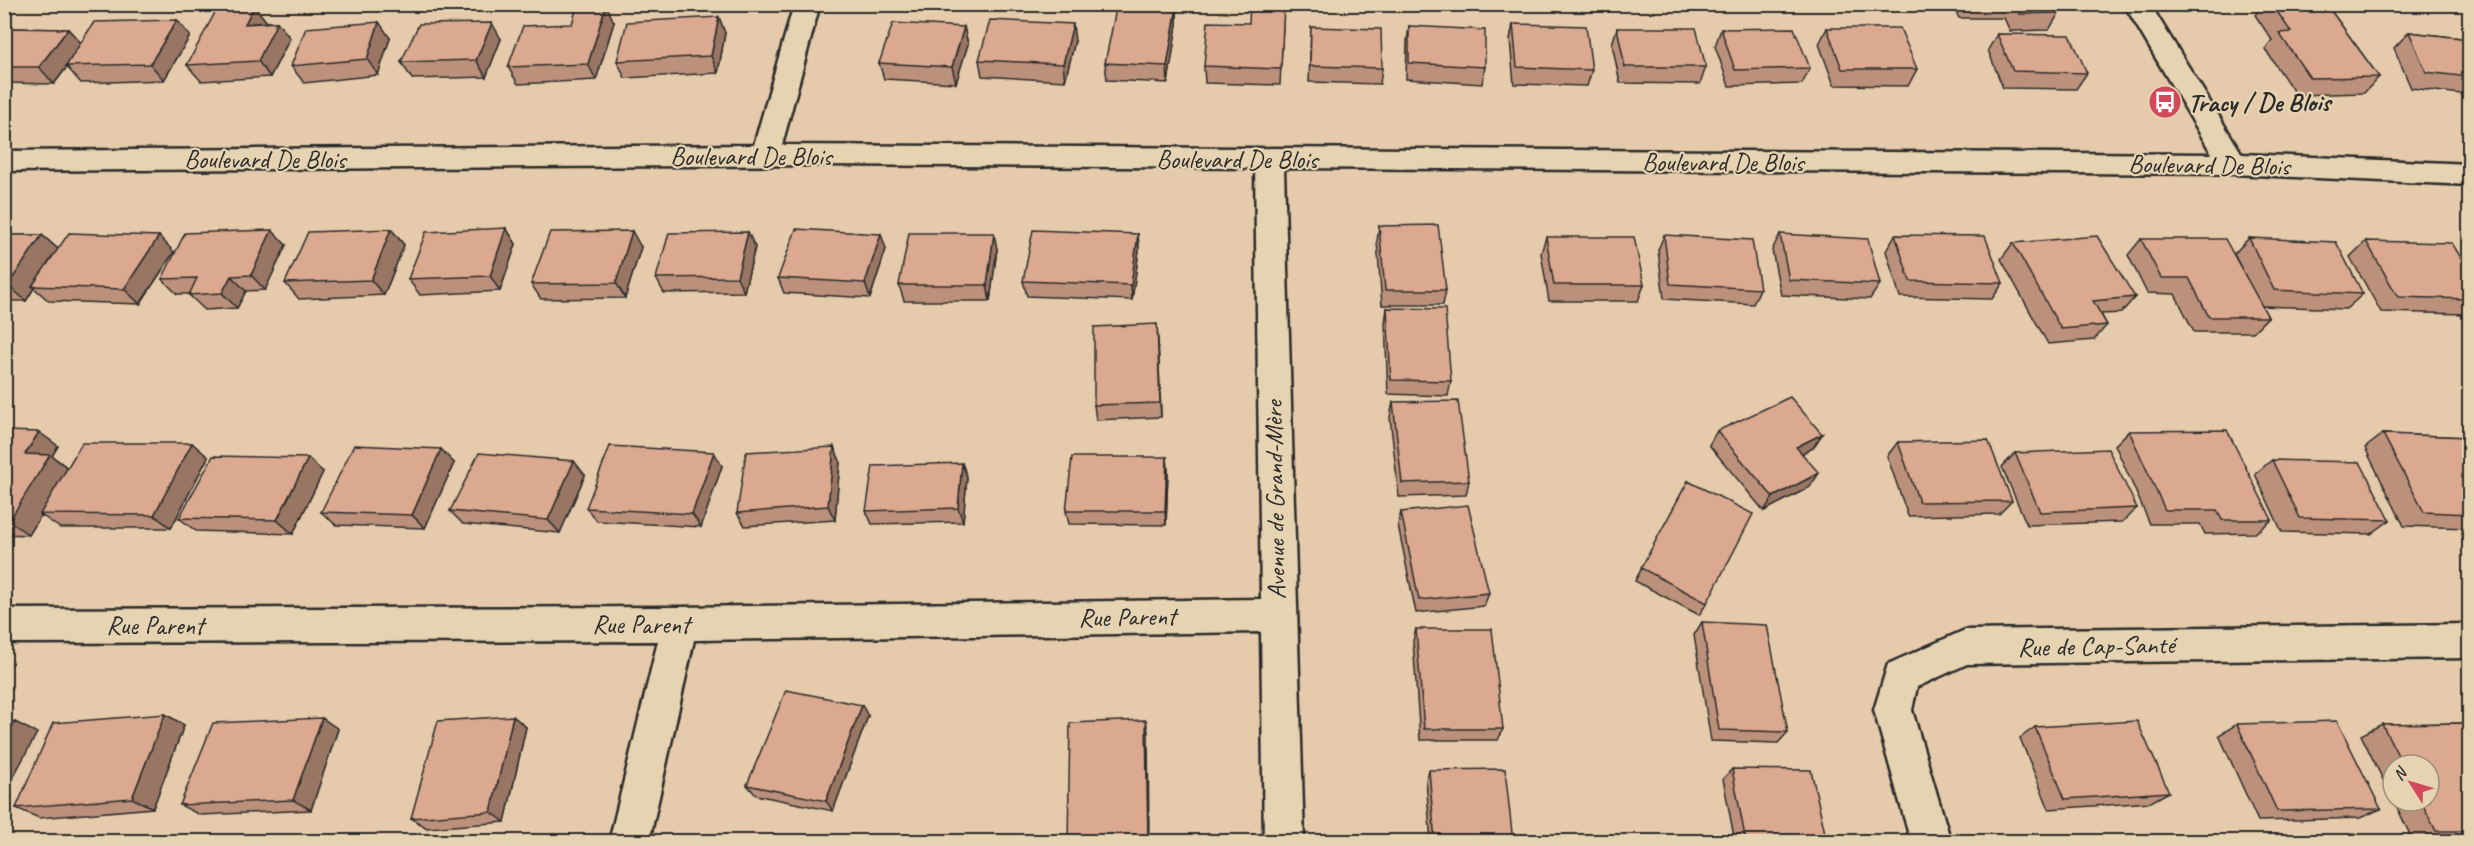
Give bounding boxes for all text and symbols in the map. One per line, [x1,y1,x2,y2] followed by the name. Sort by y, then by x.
[2147,84,2183,120] bus stop icon: Tracy / De Blois
[2188,86,2333,119] place label: Tracy / De Blois
[670,140,834,173] street label: Boulevard De Blois
[184,143,348,176] street label: Boulevard De Blois
[1156,143,1320,176] street label: Boulevard De Blois
[1642,146,1806,179] street label: Boulevard De Blois
[2128,147,2292,183] street label: Boulevard De Blois
[1257,398,1293,600] street label: Avenue de Grand-Mère
[1078,600,1179,634] street label: Rue Parent
[592,608,693,641] street label: Rue Parent
[106,609,207,642] street label: Rue Parent
[2017,628,2178,664] street label: Rue de Cap-Santé
[2381,753,2441,813] north arrow
[2389,762,2413,785] text: N

